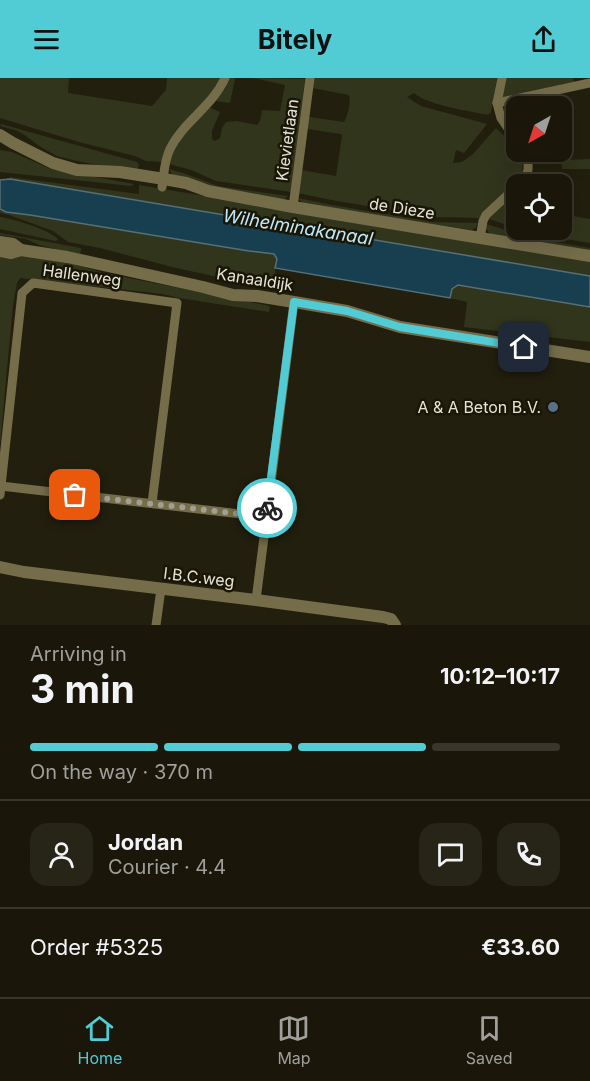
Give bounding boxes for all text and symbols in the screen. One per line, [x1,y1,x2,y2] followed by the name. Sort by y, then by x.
[30,23,63,56] icon: menu
[258,23,332,56] text: Bitely
[527,23,560,56] icon: share
[506,96,572,162] north arrow
[506,96,572,240] map controls
[271,98,303,182] street label: Kievietlaan
[506,174,572,240] button: locate
[368,193,436,223] street label: de Dieze
[222,205,375,249] water label: Wilhelminakanaal
[41,260,123,290] street label: Hallenweg
[215,263,295,295] street label: Kanaaldijk
[498,321,549,372] pin
[507,330,540,363] icon: home
[418,397,541,417] place label: A & A Beton B.V.
[546,400,560,414] marker: A & A Beton B.V.
[49,469,100,520] pin
[58,478,91,511] icon: bag
[237,478,297,538] courier
[251,492,284,525] icon: bike
[162,563,236,591] street label: I.B.C.weg
[30,642,127,666] text: Arriving in
[440,663,560,689] text: 10:12–10:17
[30,665,135,712] text: 3 min
[30,760,213,784] text: On the way · 370 m
[30,823,93,886] button: person
[419,823,482,886] button: chat
[497,823,560,886] button: phone
[108,829,183,855] text: Jordan
[108,855,226,879] text: Courier · 4.4
[30,934,163,960] text: Order #5325
[481,934,560,960] text: €33.60
[78,1012,122,1068] tab: Home
[277,1012,311,1068] tab: Map
[466,1012,512,1068] tab: Saved

